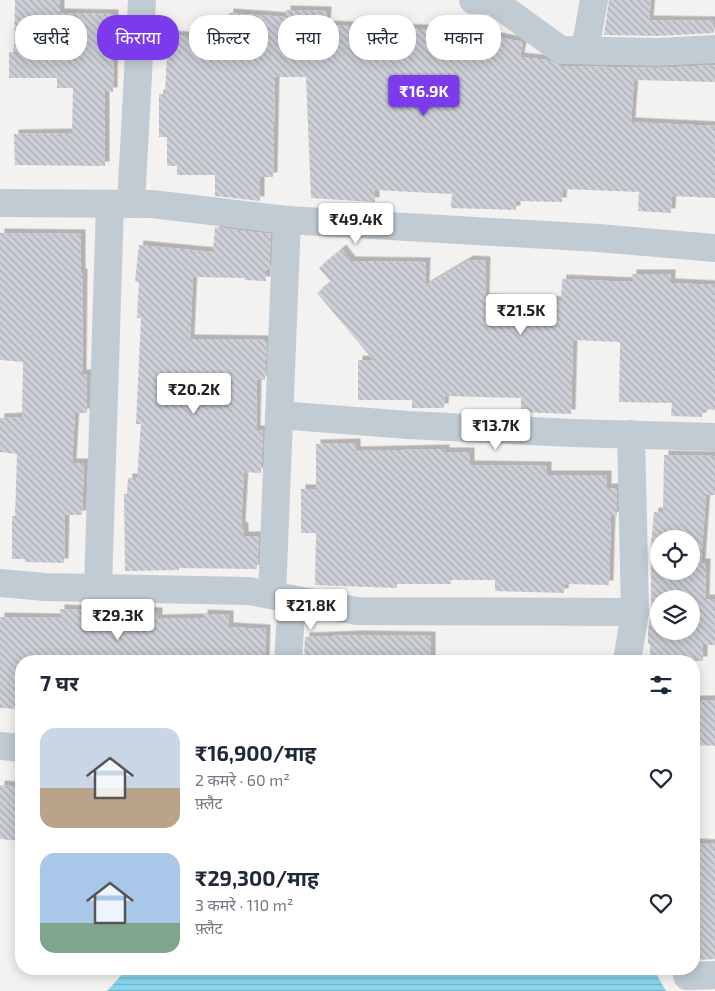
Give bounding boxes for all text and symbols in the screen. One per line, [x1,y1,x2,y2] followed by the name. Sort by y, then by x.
[15,15,87,60] chip: खरीदें
[97,15,179,60] chip: किराया
[189,15,268,60] chip: फ़िल्टर
[278,15,339,60] chip: नया
[349,15,416,60] chip: फ़्लैट
[426,15,501,60] chip: मकान
[383,74,465,117] pin: ₹16.9K
[399,81,449,100] text: ₹16.9K
[315,202,397,245] pin: ₹49.4K
[329,209,383,228] text: ₹49.4K
[480,294,562,336] pin: ₹21.5K
[497,300,545,319] text: ₹21.5K
[153,372,235,415] pin: ₹20.2K
[168,379,220,398] text: ₹20.2K
[455,408,537,451] pin: ₹13.7K
[472,415,520,434] text: ₹13.7K
[650,530,700,640] map controls
[650,530,700,580] button: locate
[270,588,352,631] pin: ₹21.8K
[650,590,700,640] button: layers
[286,595,336,614] text: ₹21.8K
[77,598,159,641] pin: ₹29.3K
[92,605,144,624] text: ₹29.3K
[40,670,79,695] text: 7 घर
[647,671,675,699] icon: filters
[195,740,316,765] text: ₹16,900/माह
[80,748,140,808] icon: home
[647,764,675,792] icon: heart
[195,770,290,789] text: 2 कमरे · 60 m²
[195,793,223,812] text: फ़्लैट
[195,865,319,890] text: ₹29,300/माह
[80,873,140,933] icon: home
[647,889,675,917] icon: heart
[195,895,293,914] text: 3 कमरे · 110 m²
[195,918,223,937] text: फ़्लैट

